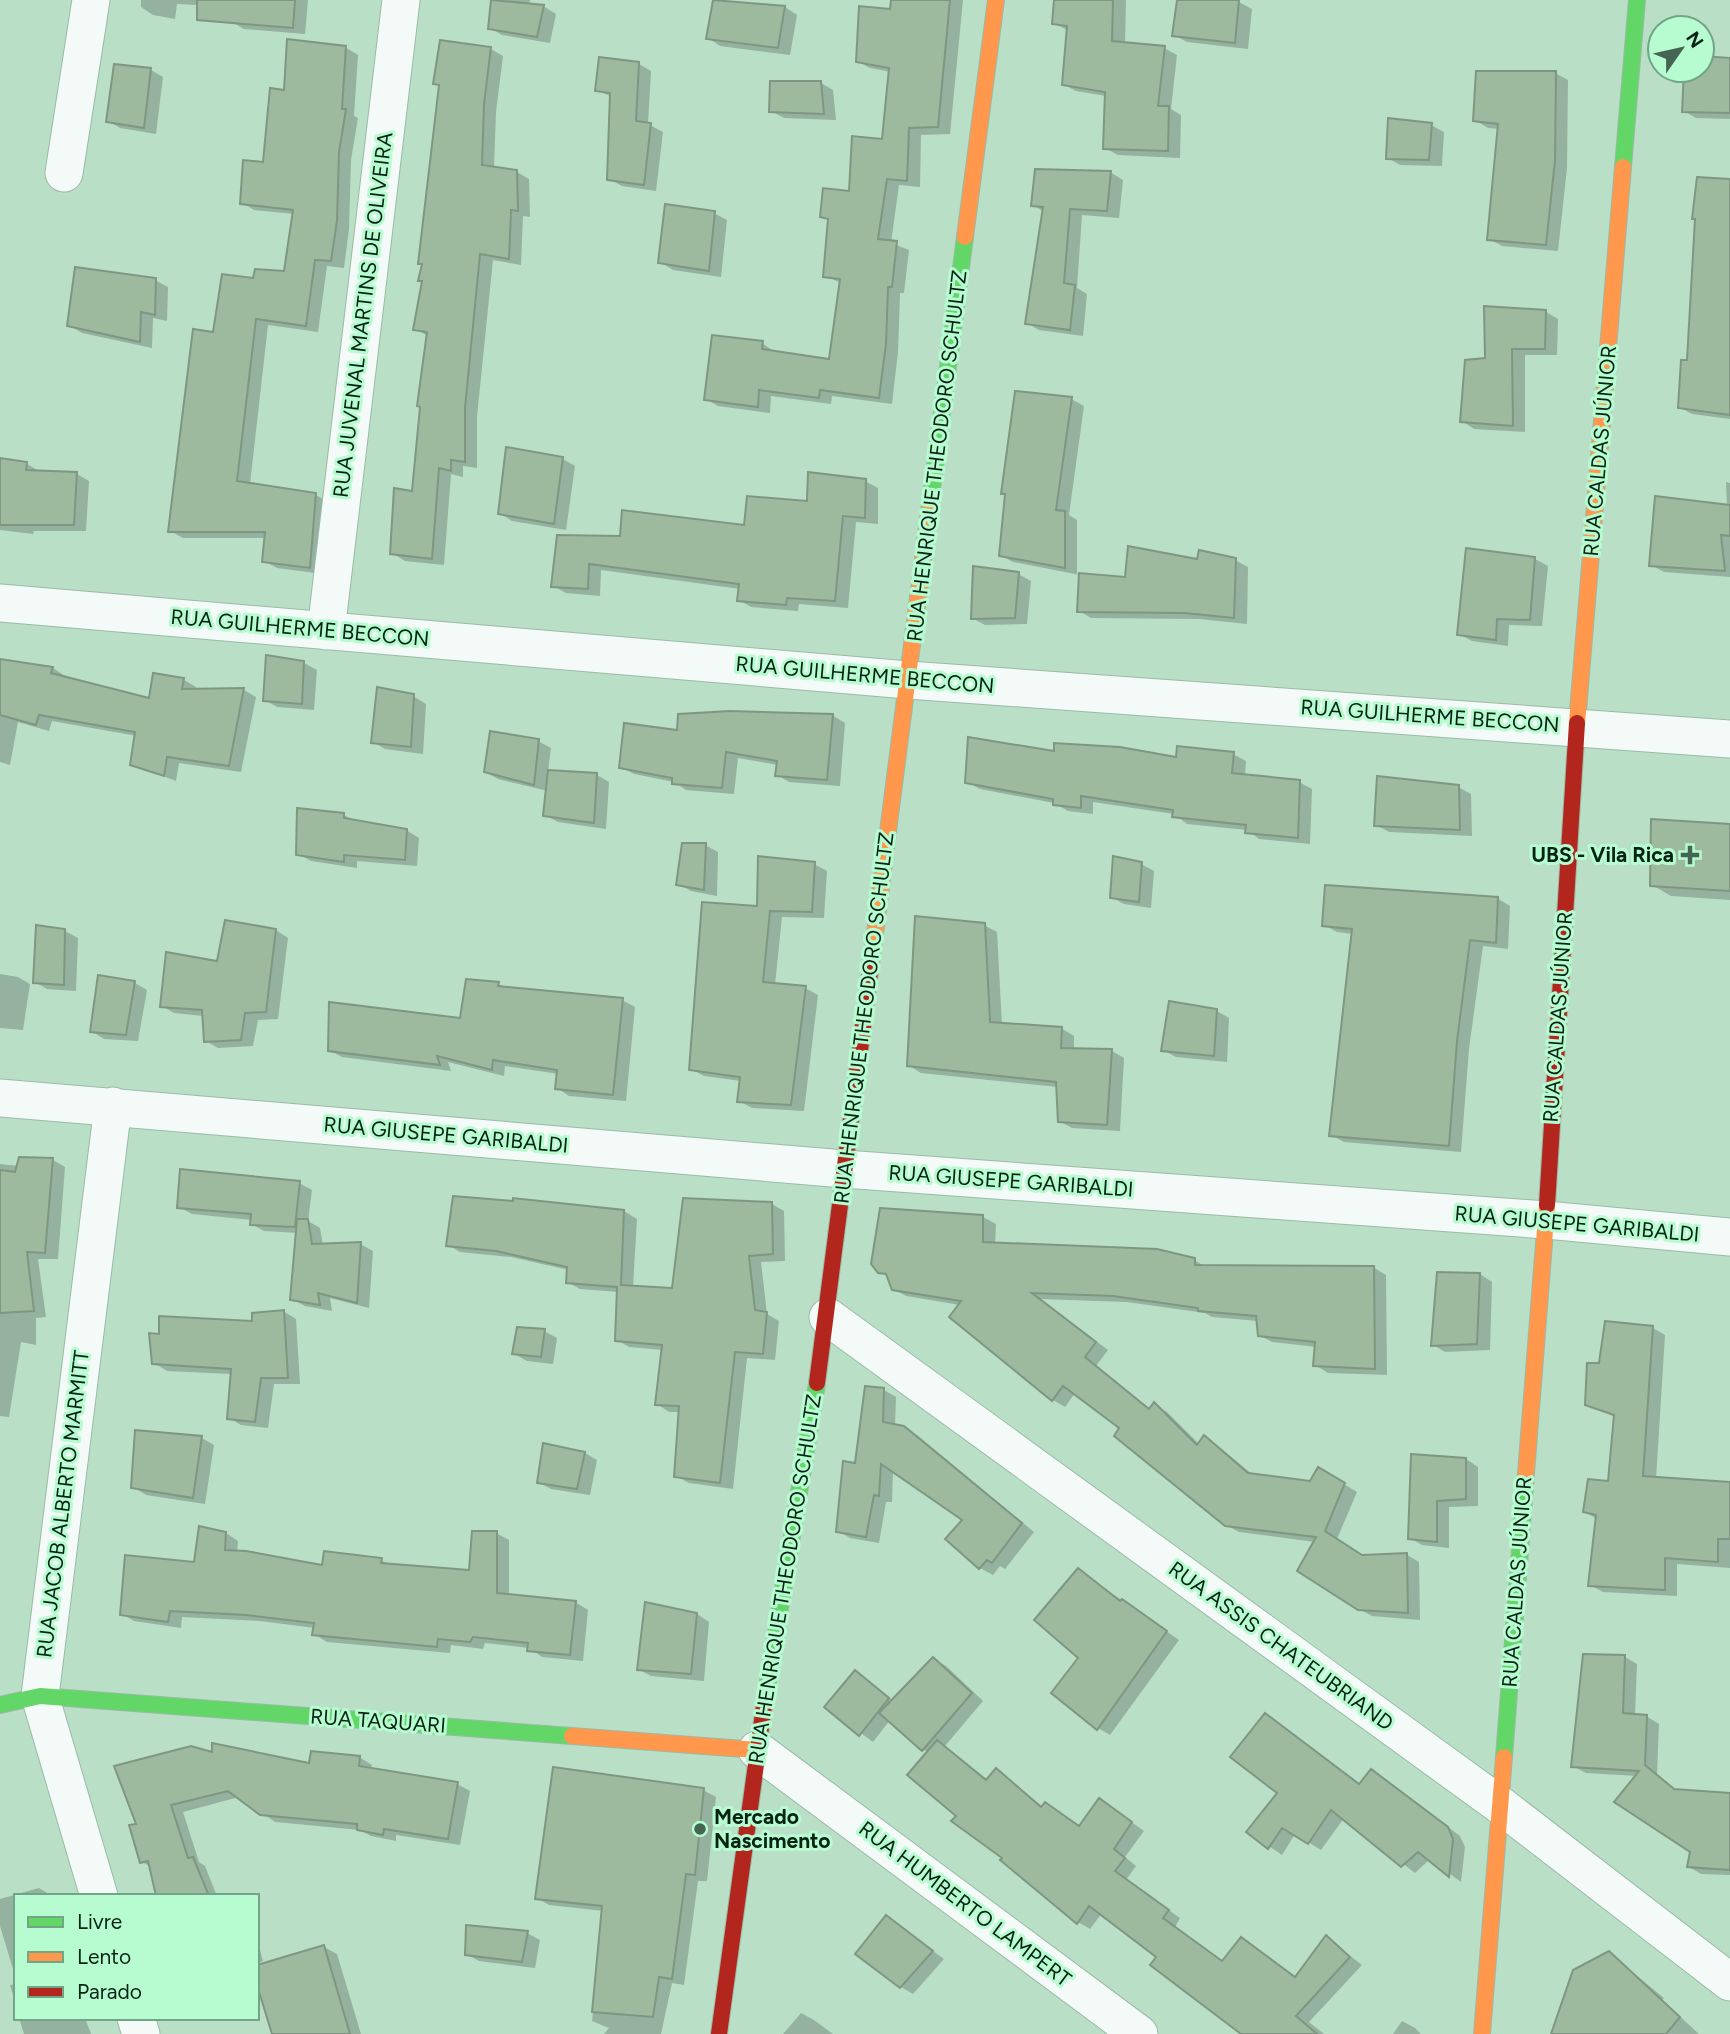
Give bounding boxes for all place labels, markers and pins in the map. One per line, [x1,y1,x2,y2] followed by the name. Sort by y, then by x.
[1531,842,1674,867] place label: UBS - Vila Rica
[1680,845,1700,865] marker: UBS - Vila Rica
[714,1804,831,1853] place label: Mercado Nascimento
[692,1821,708,1837] marker: Mercado Nascimento

